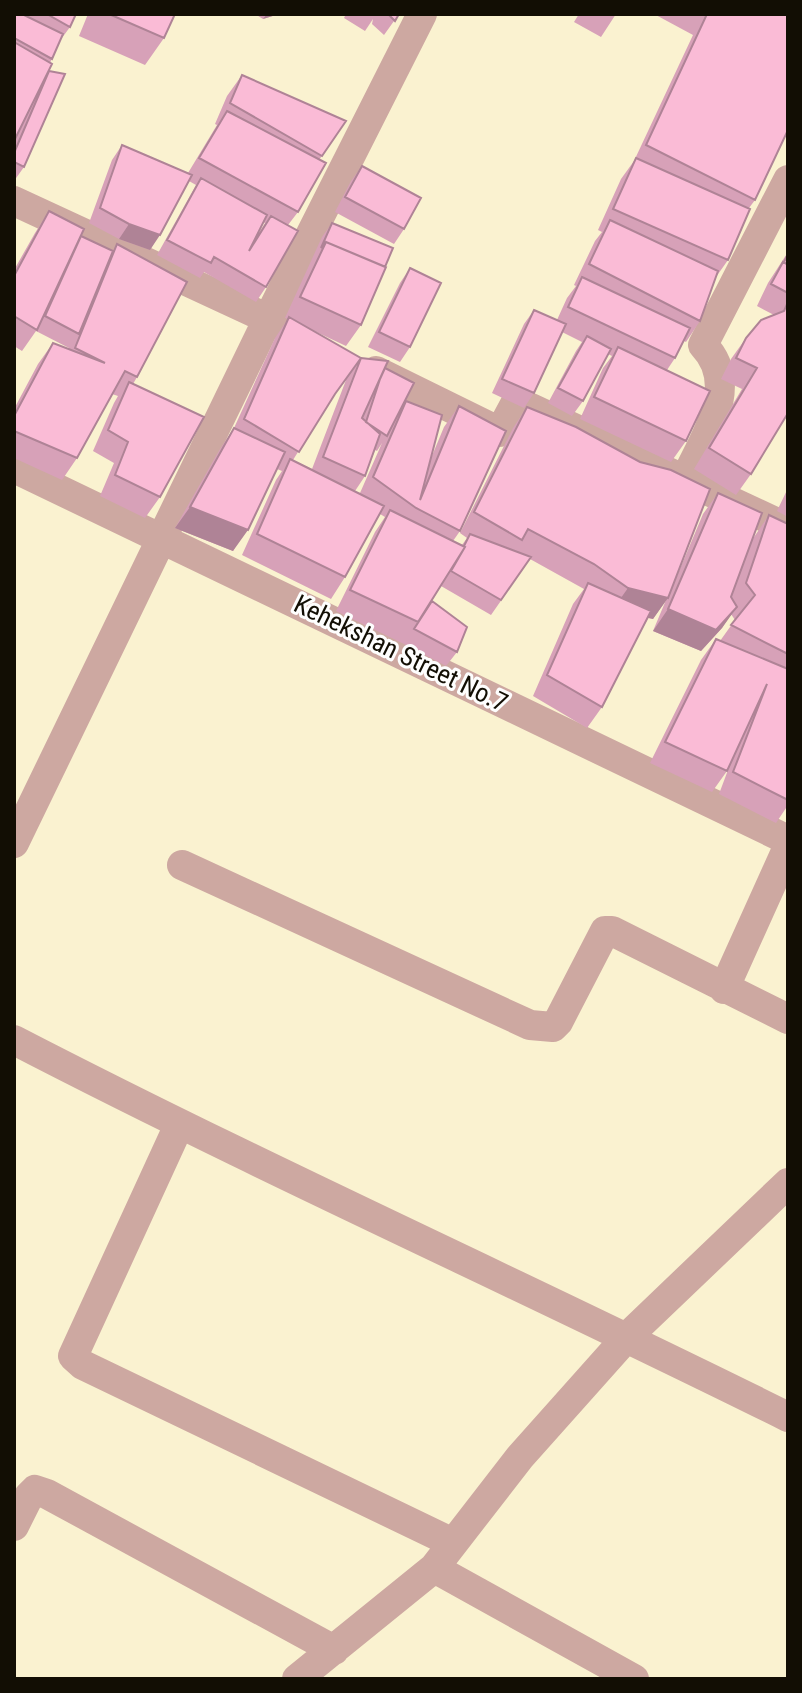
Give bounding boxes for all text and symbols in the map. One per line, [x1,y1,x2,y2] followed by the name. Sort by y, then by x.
[289,588,513,718] street label: Kehekshan Street No.7

